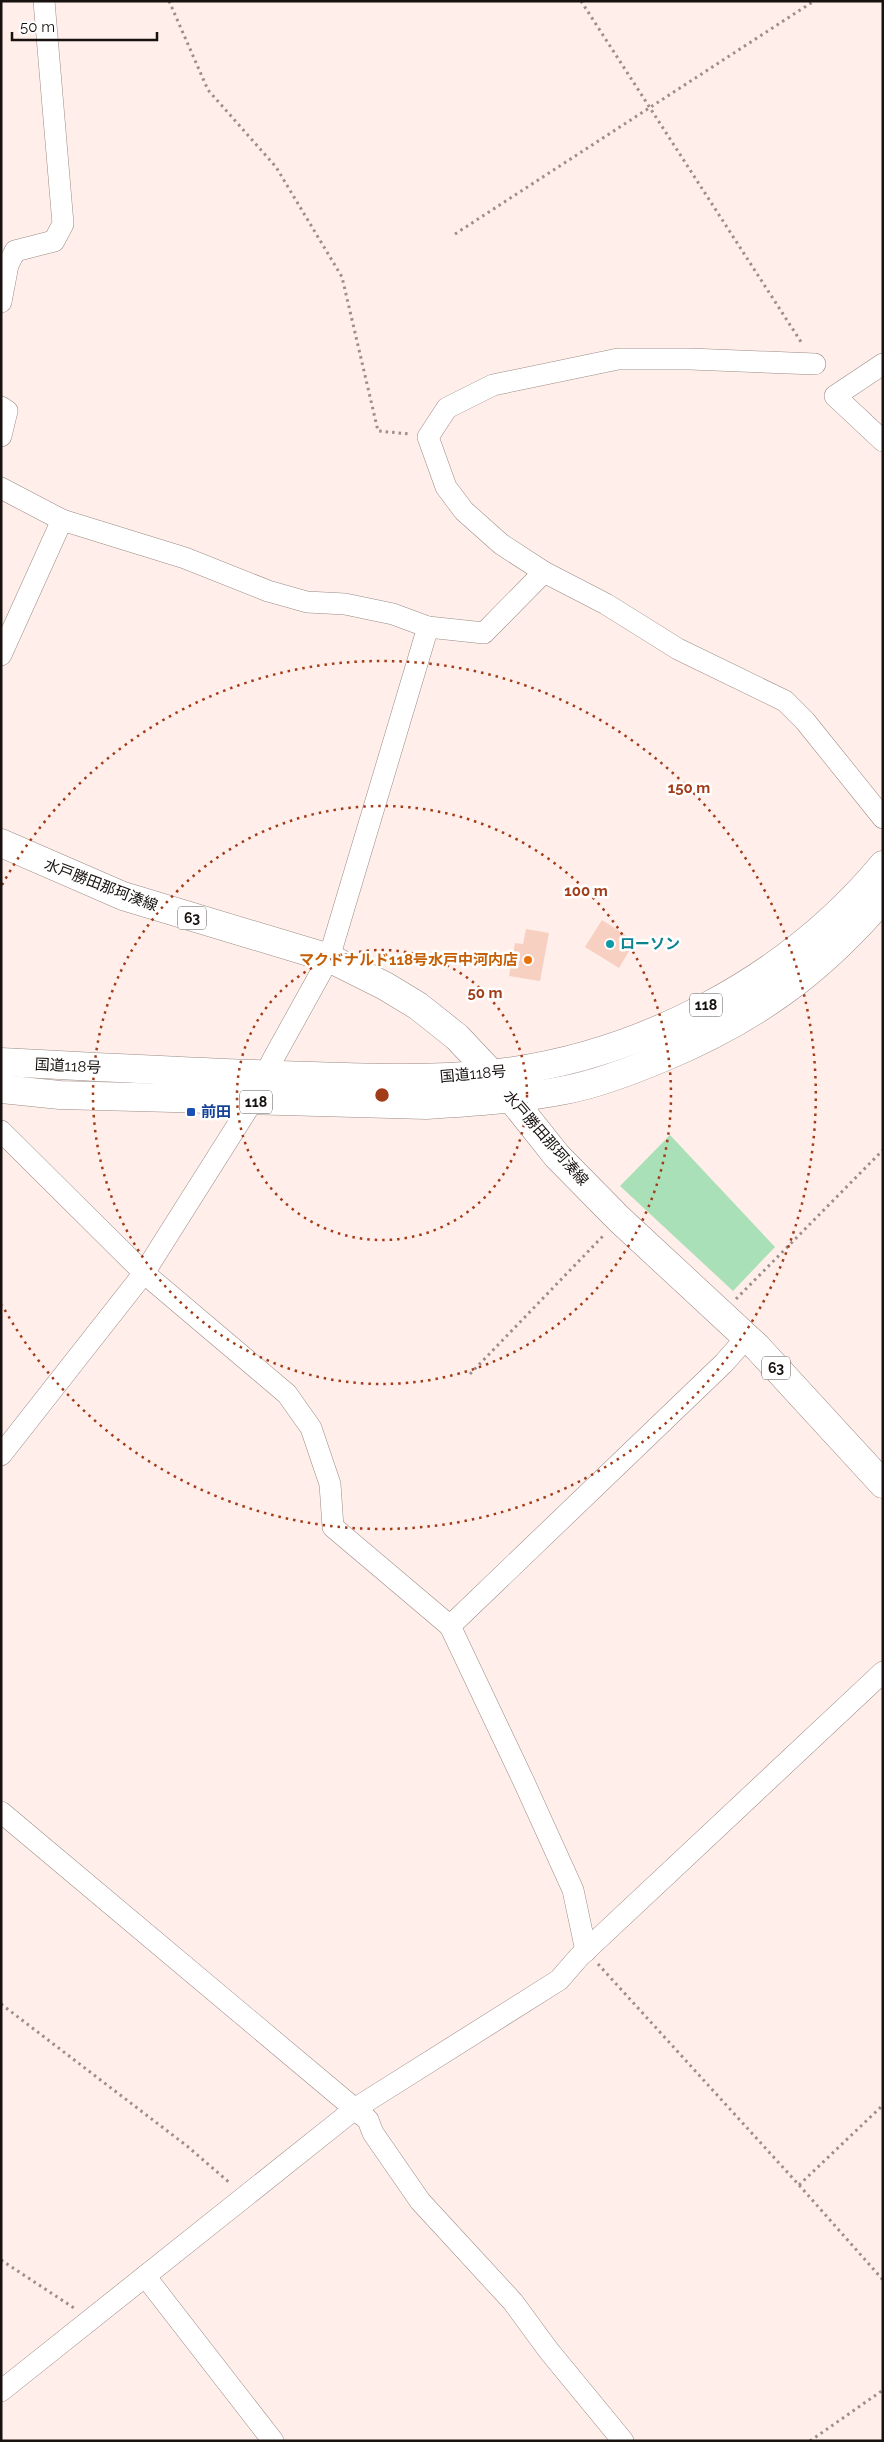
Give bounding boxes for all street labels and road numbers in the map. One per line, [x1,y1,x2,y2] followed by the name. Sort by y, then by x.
[42,855,160,915] street label: 水戸勝田那珂湊線
[178,906,206,930] road number: 63
[690,994,722,1016] road number: 118
[34,1055,102,1077] street label: 国道118号
[439,1062,507,1086] street label: 国道118号
[500,1087,592,1189] street label: 水戸勝田那珂湊線
[240,1090,272,1114] road number: 118
[762,1356,790,1380] road number: 63

